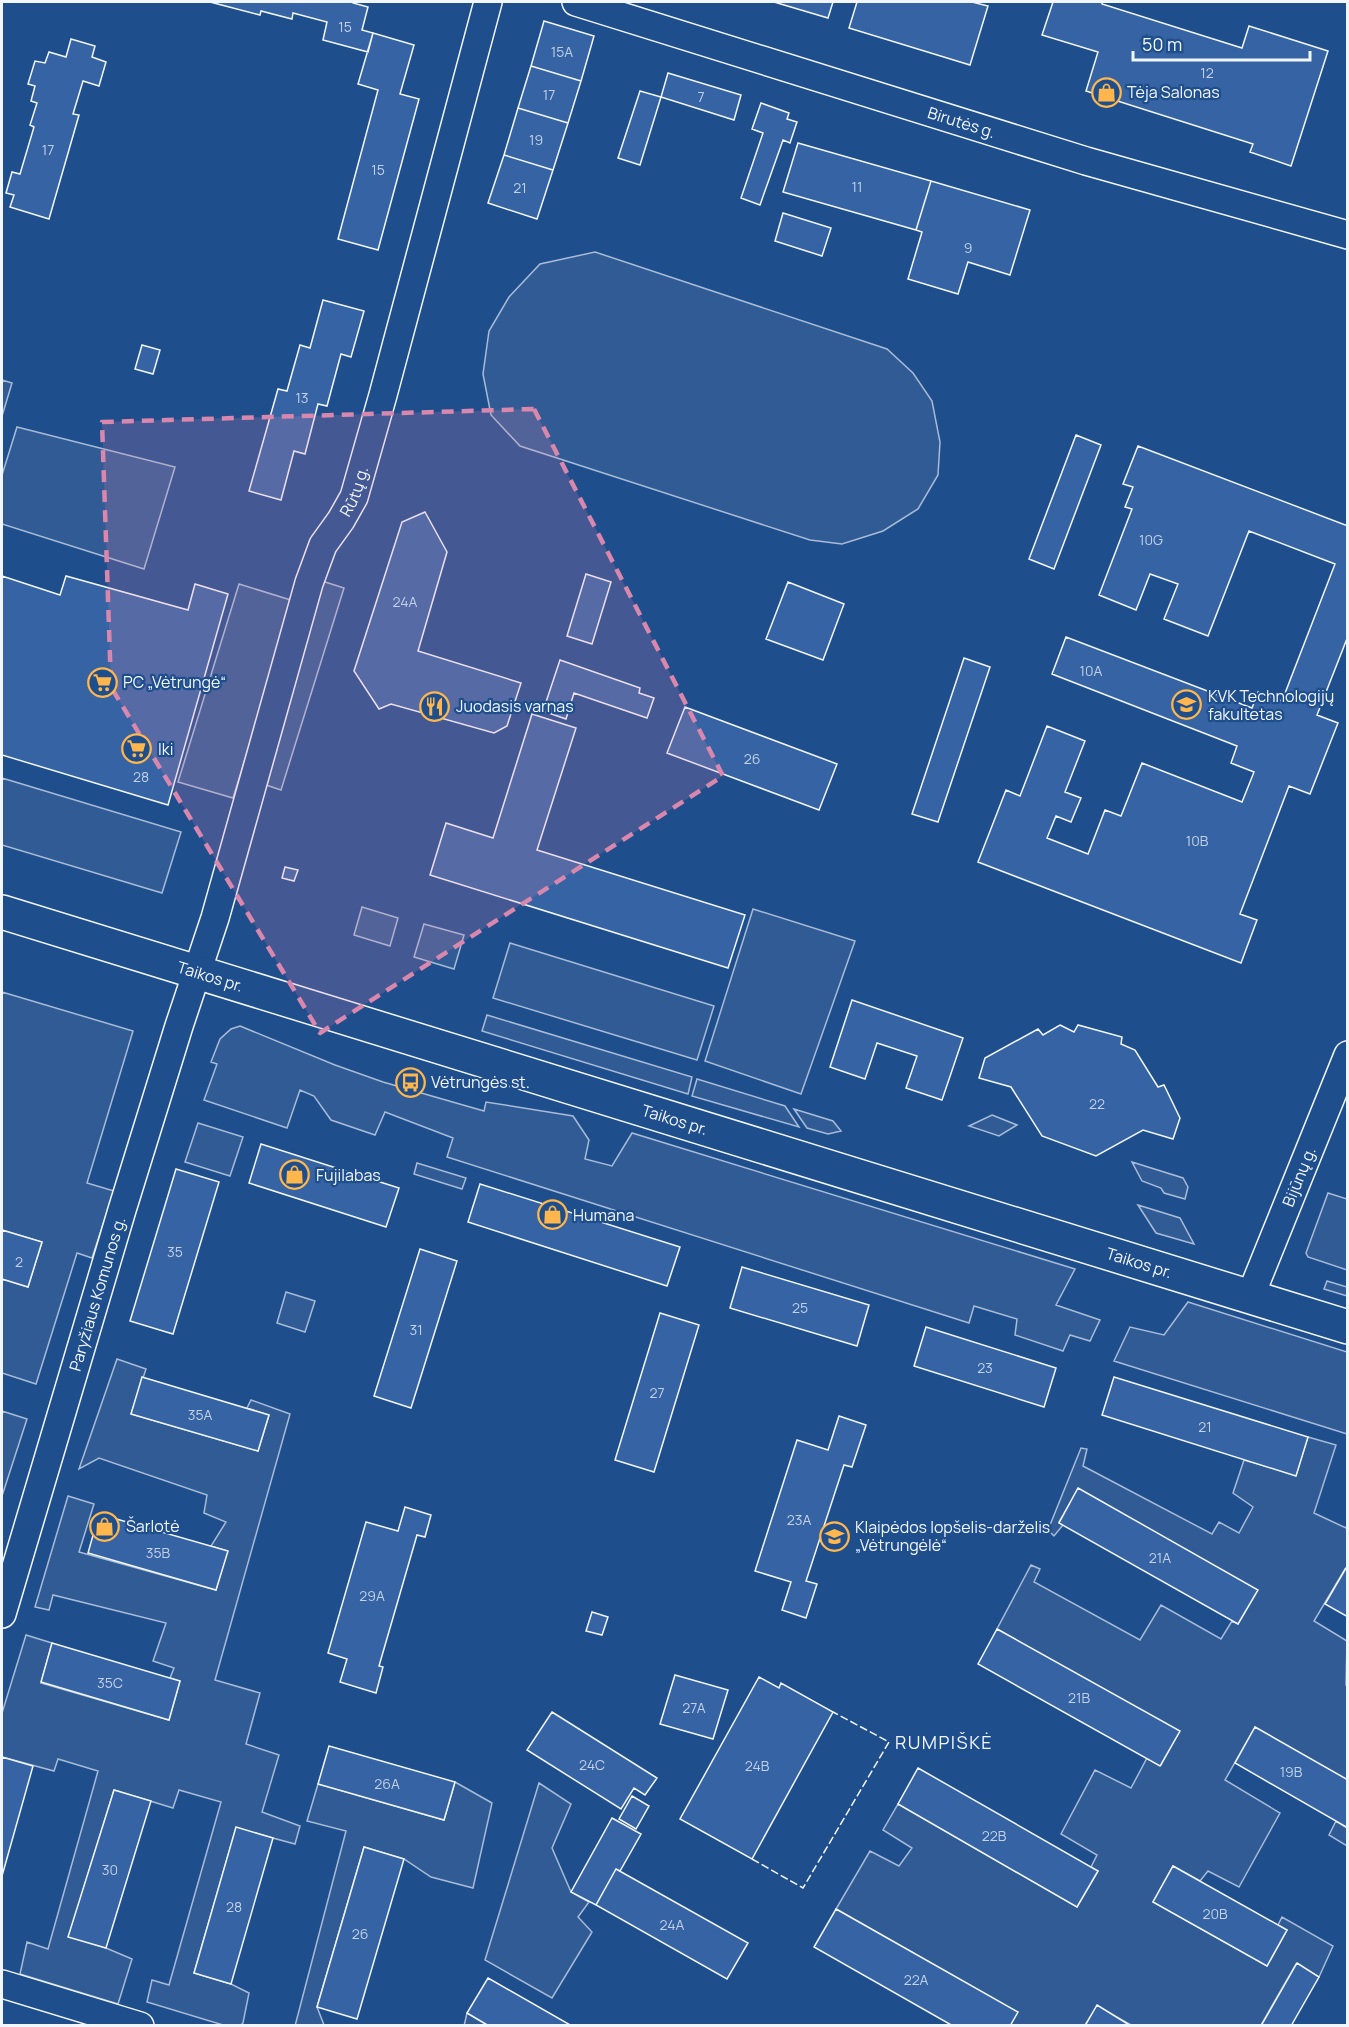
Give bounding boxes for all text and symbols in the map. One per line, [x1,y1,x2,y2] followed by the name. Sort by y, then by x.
[338,17,352,36] house number: 15
[1133,24,1310,62] scale bar
[1142,32,1182,56] text: 50 m
[551,42,573,61] house number: 15A
[1200,63,1214,82] house number: 12
[1090,76,1122,108] shop icon: Tėja Salonas
[1127,81,1220,103] place label: Tėja Salonas
[543,85,555,104] house number: 17
[697,87,705,106] house number: 7
[925,101,998,143] street label: Birutės g.
[529,130,543,149] house number: 19
[42,140,54,159] house number: 17
[371,160,385,179] house number: 15
[852,177,862,196] house number: 11
[513,178,527,197] house number: 21
[964,238,972,257] house number: 9
[295,388,309,407] house number: 13
[334,464,373,520] street label: Rūtų g.
[1139,530,1163,549] house number: 10G
[393,592,418,611] house number: 24A
[1080,661,1103,680] house number: 10A
[86,666,118,698] supermarket icon: PC „Vėtrungė“
[123,671,226,693] place label: PC „Vėtrungė“
[1208,685,1334,725] place label: KVK Technologijų fakultetas
[1171,689,1203,721] school or university icon: KVK Technologijų fakultetas
[419,690,451,722] restaurant icon: Juodasis varnas
[456,695,574,717] place label: Juodasis varnas
[121,733,153,765] supermarket icon: Iki
[158,738,173,760] place label: Iki
[744,749,760,768] house number: 26
[133,767,149,786] house number: 28
[1186,831,1209,850] house number: 10B
[175,956,246,997] street label: Taikos pr.
[394,1066,426,1098] bus stop icon: Vėtrungės st.
[431,1071,530,1093] place label: Vėtrungės st.
[1089,1094,1105,1113] house number: 22
[639,1099,710,1140] street label: Taikos pr.
[1277,1143,1321,1210] street label: Bijūnų g.
[279,1159,311,1191] shop icon: Fujilabas
[316,1164,381,1186] place label: Fujilabas
[536,1199,568,1231] shop icon: Humana
[573,1204,634,1226] place label: Humana
[64,1214,130,1374] street label: Paryžiaus Komunos g.
[167,1242,183,1261] house number: 35
[1103,1242,1175,1283] street label: Taikos pr.
[15,1252,23,1271] house number: 2
[792,1298,808,1317] house number: 25
[409,1320,423,1339] house number: 31
[977,1358,993,1377] house number: 23
[649,1383,665,1402] house number: 27
[188,1405,212,1424] house number: 35A
[1198,1417,1212,1436] house number: 21
[89,1510,121,1542] shop icon: Šarlotė
[787,1510,811,1529] house number: 23A
[126,1515,179,1537] place label: Šarlotė
[855,1516,1050,1556] place label: Klaipėdos lopšelis-darželis „Vėtrungėlė“
[818,1520,850,1552] school or university icon: Klaipėdos lopšelis-darželis „Vėtrungėlė“
[146,1543,171,1562] house number: 35B
[1149,1548,1171,1567] house number: 21A
[359,1586,385,1605] house number: 29A
[97,1673,123,1692] house number: 35C
[1068,1688,1090,1707] house number: 21B
[682,1698,706,1717] house number: 27A
[895,1730,993,1754] district label: RUMPIŠKĖ
[579,1755,605,1774] house number: 24C
[745,1756,770,1775] house number: 24B
[1280,1762,1303,1781] house number: 19B
[374,1774,400,1793] house number: 26A
[982,1826,1007,1845] house number: 22B
[102,1860,118,1879] house number: 30
[226,1897,242,1916] house number: 28
[1202,1904,1228,1923] house number: 20B
[660,1915,685,1934] house number: 24A
[352,1924,368,1943] house number: 26
[904,1970,928,1989] house number: 22A

